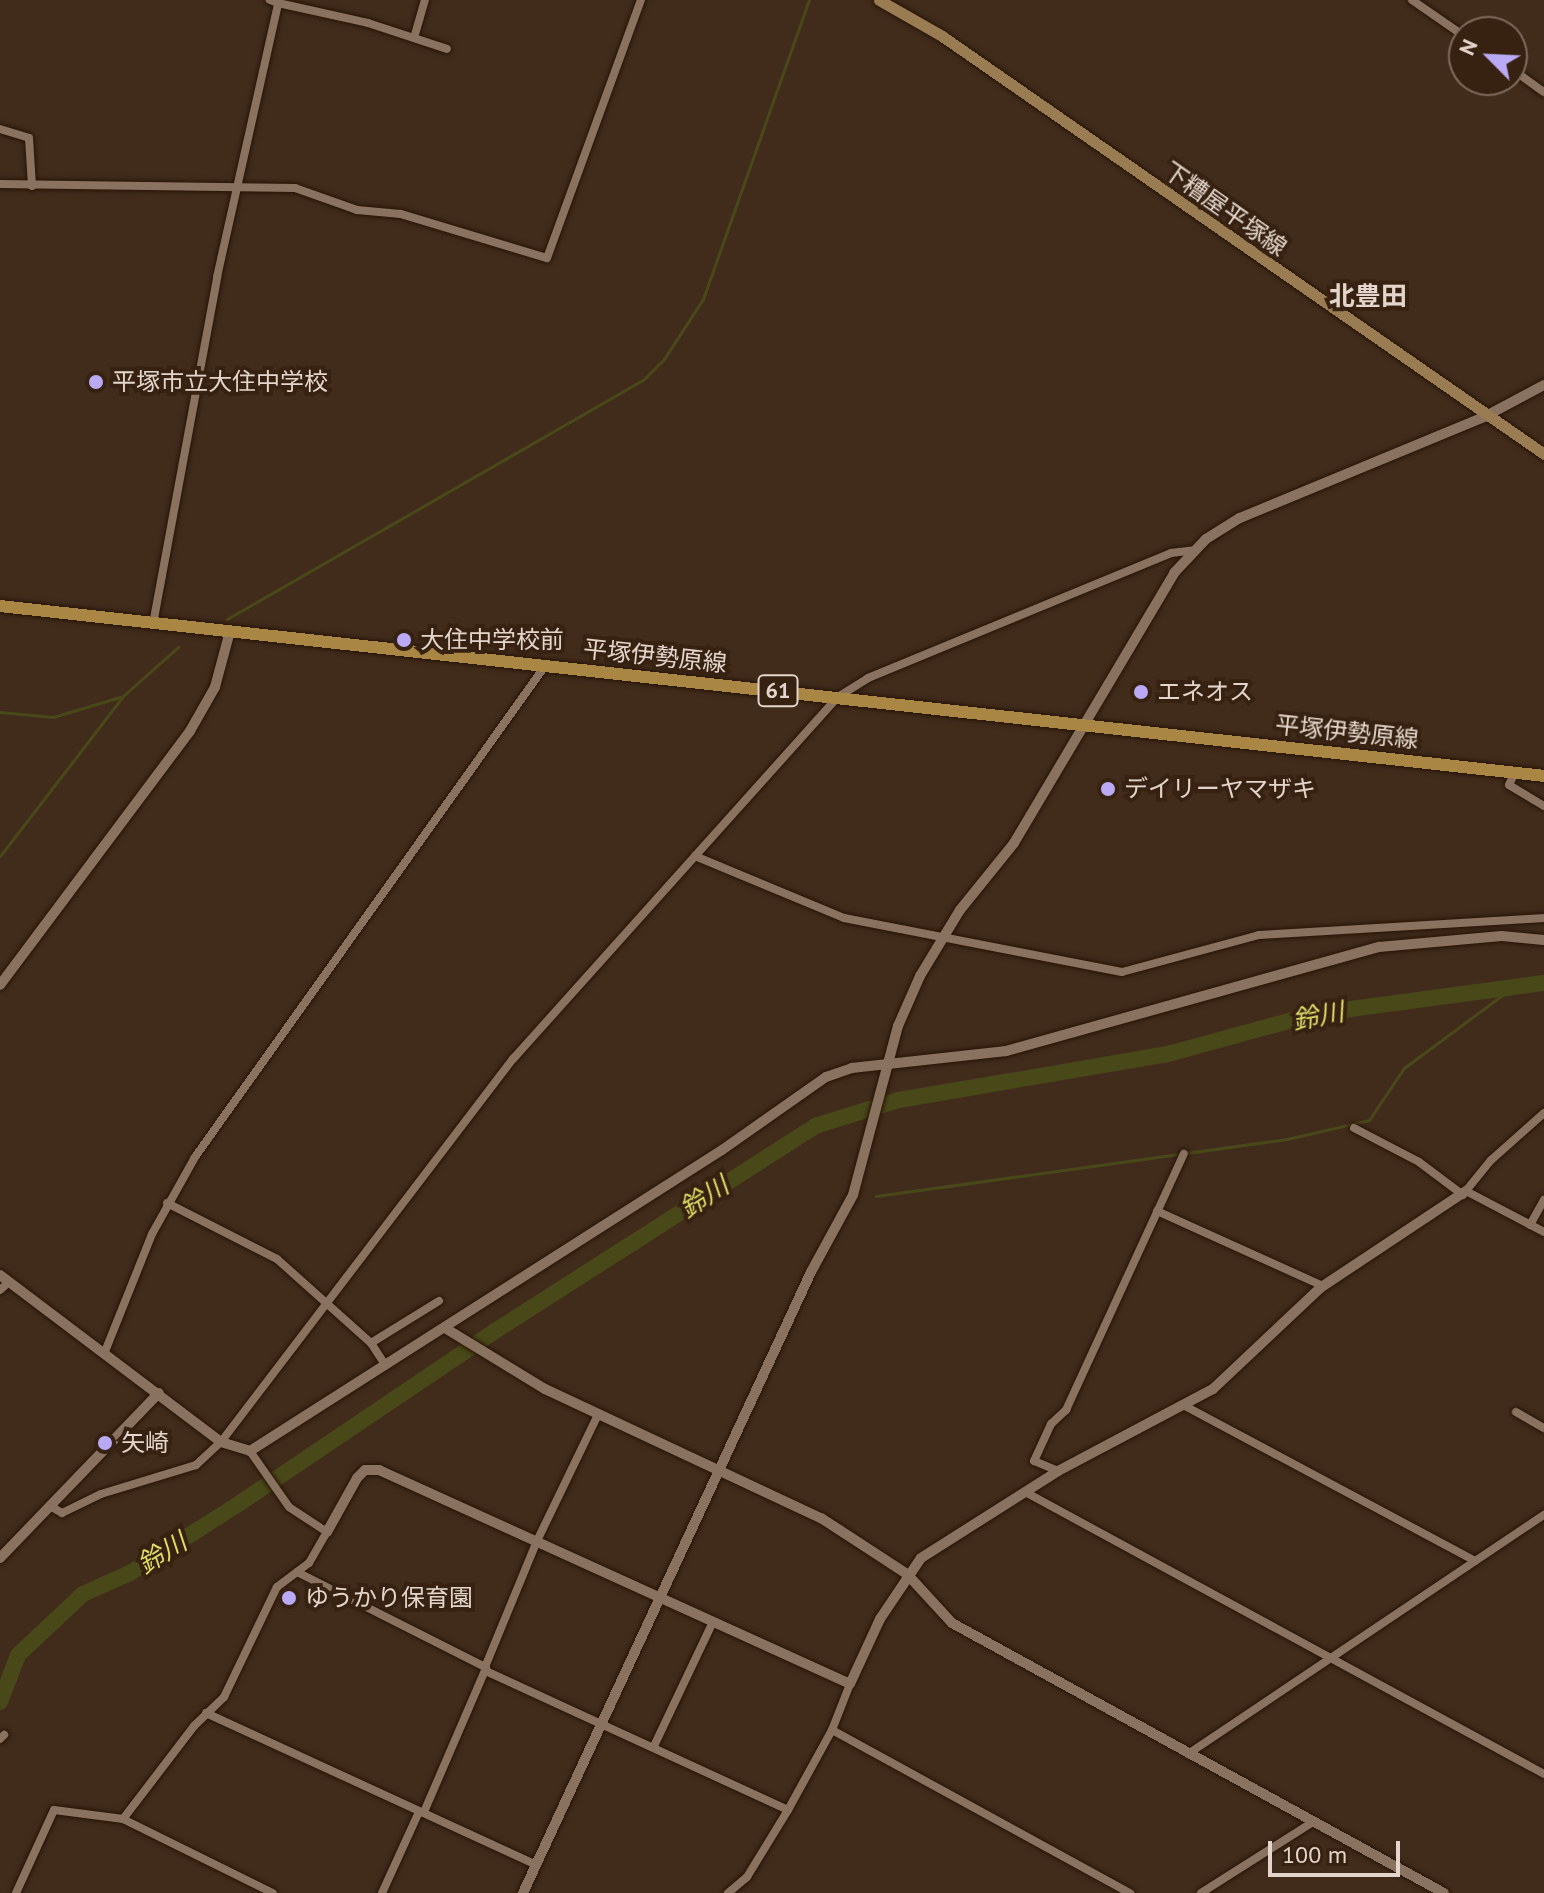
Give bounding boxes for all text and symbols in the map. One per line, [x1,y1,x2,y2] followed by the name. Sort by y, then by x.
[1448,16,1528,96] north arrow
[1452,35,1484,59] text: N
[1158,156,1292,262] street label: 下糟屋平塚線
[1329,280,1407,312] district label: 北豊田
[112,368,328,396] place label: 平塚市立大住中学校
[87,373,105,391] marker: 平塚市立大住中学校
[420,626,564,654] place label: 大住中学校前
[395,631,413,649] marker: 大住中学校前
[582,634,728,678] street label: 平塚伊勢原線
[756,673,800,709] road number: 61
[1157,678,1253,706] place label: エネオス
[1132,683,1150,701] marker: エネオス
[1274,710,1420,754] street label: 平塚伊勢原線
[1124,775,1316,803] place label: デイリーヤマザキ
[1099,780,1117,798] marker: デイリーヤマザキ
[1290,996,1346,1036] water label: 鈴川
[674,1170,734,1224] water label: 鈴川
[121,1429,169,1457] place label: 矢崎
[96,1434,114,1452] marker: 矢崎
[132,1526,192,1580] water label: 鈴川
[305,1584,473,1612] place label: ゆうかり保育園
[280,1589,298,1607] marker: ゆうかり保育園
[1272,1825,1404,1875] scale bar
[1282,1839,1347,1870] text: 100 m

